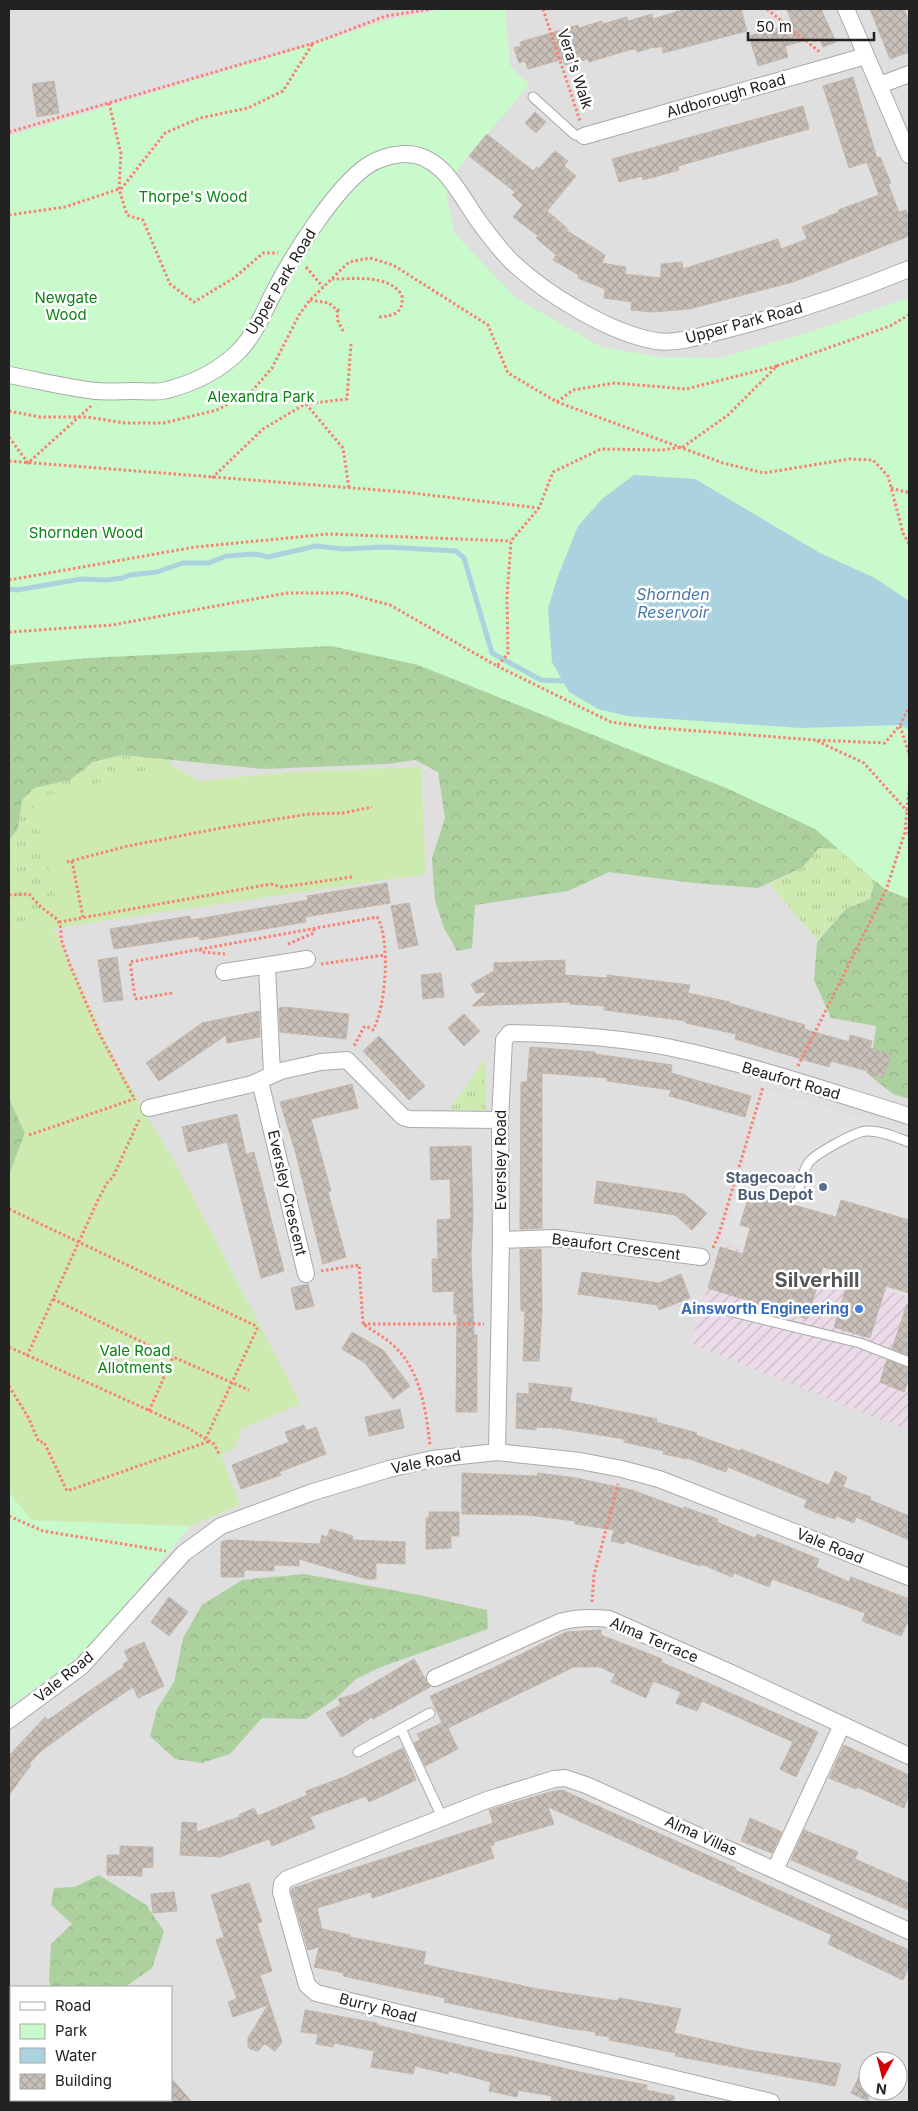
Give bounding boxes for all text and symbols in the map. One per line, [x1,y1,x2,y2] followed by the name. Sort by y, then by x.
[748,10,874,42] scale bar
[756,17,792,36] text: 50 m
[554,26,598,112] street label: Vera's Walk
[664,69,788,122] street label: Aldborough Road
[139,187,247,206] park label: Thorpe's Wood
[241,225,320,338] street label: Upper Park Road
[35,288,97,324] park label: Newgate Wood
[683,298,805,347] street label: Upper Park Road
[207,387,315,406] park label: Alexandra Park
[29,523,143,542] park label: Shornden Wood
[636,584,710,622] water label: Shornden Reservoir
[740,1057,842,1104] street label: Beaufort Road
[491,1110,510,1210] street label: Eversley Road
[264,1128,311,1258] street label: Eversley Crescent
[725,1168,813,1204] place label: Stagecoach Bus Depot
[817,1181,829,1193] marker: Stagecoach Bus Depot
[551,1229,681,1264] street label: Beaufort Crescent
[775,1268,859,1292] district label: Silverhill
[681,1299,849,1318] place label: Ainsworth Engineering
[853,1303,865,1315] marker: Ainsworth Engineering
[98,1341,173,1377] park label: Vale Road Allotments
[389,1445,462,1478] street label: Vale Road
[794,1523,867,1568] street label: Vale Road
[607,1612,701,1667] street label: Alma Terrace
[30,1647,97,1706] street label: Vale Road
[662,1811,740,1860] street label: Alma Villas
[10,1986,172,2101] legend
[337,1989,419,2026] street label: Burry Road
[55,1996,91,2015] text: Road
[55,2021,88,2040] text: Park
[55,2046,97,2065] text: Water
[858,2051,908,2101] north arrow
[55,2071,112,2090] text: Building
[875,2080,888,2098] text: N

